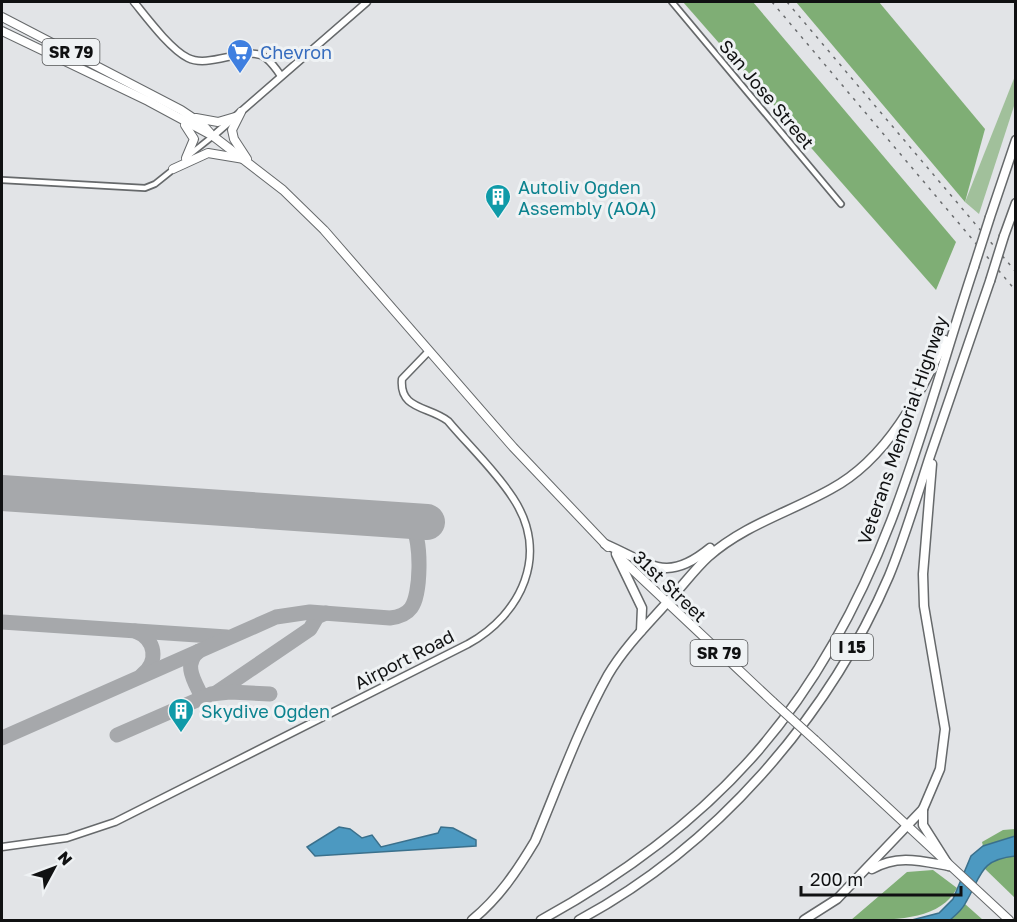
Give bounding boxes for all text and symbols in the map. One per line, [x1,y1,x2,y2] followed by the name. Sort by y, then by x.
[715,35,819,153] street label: San Jose Street
[225,37,255,75] supermarket icon: Chevron
[42,39,100,65] road number: SR 79
[260,41,332,63] place label: Chevron
[518,176,657,219] place label: Autoliv Ogden Assembly (AOA)
[483,182,513,220] building icon: Autoliv Ogden Assembly (AOA)
[852,313,952,547] street label: Veterans Memorial Highway
[629,546,711,626] street label: 31st Street
[350,624,458,694] street label: Airport Road
[831,634,873,660] road number: I 15
[690,640,748,666] road number: SR 79
[166,696,196,734] building icon: Skydive Ogden
[201,700,330,722] place label: Skydive Ogden
[24,838,84,898] north arrow
[54,847,77,869] text: N
[801,859,962,897] scale bar
[810,868,863,890] text: 200 m

